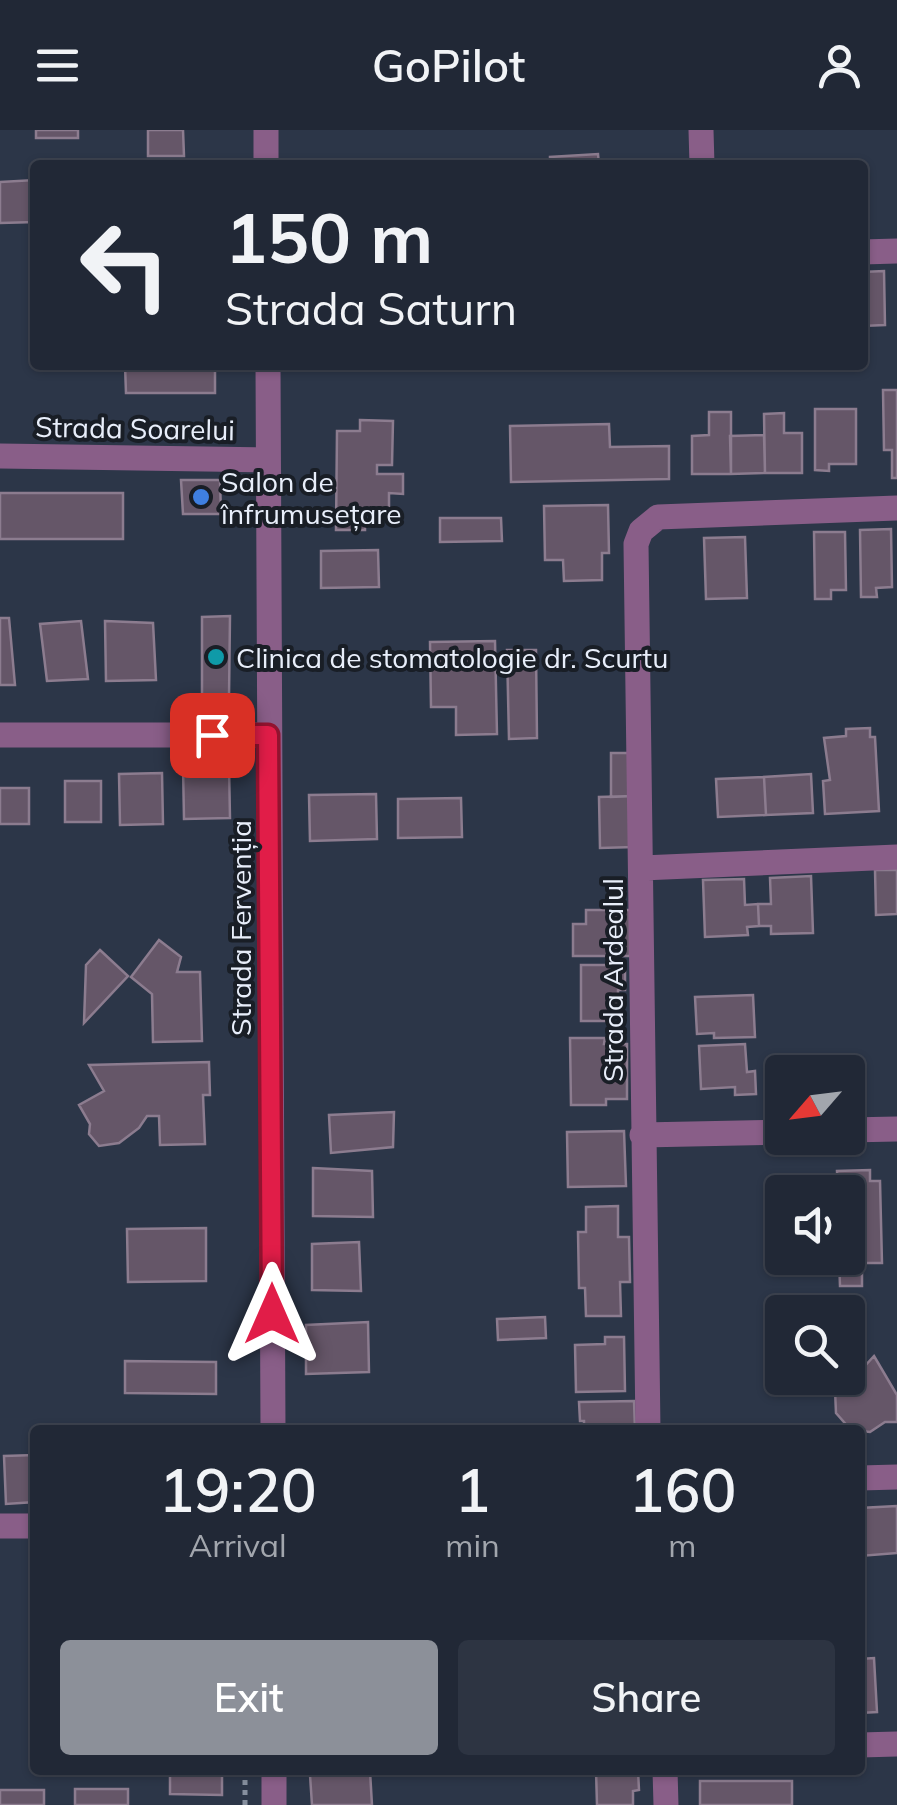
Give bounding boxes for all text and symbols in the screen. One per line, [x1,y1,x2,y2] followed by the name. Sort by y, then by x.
[372,37,525,93] text: GoPilot
[30,38,85,93] icon: menu
[812,38,867,93] icon: person
[225,193,433,281] text: 150 m
[60,200,190,330] icon: left
[225,280,517,336] text: Strada Saturn
[35,409,235,447] street label: Strada Soarelui
[220,464,402,532] place label: Salon de înfrumusețare
[190,486,212,508] marker: Salon de înfrumusețare
[236,640,668,675] place label: Clinica de stomatologie dr. Scurtu
[205,646,227,668] marker: Clinica de stomatologie dr. Scurtu
[170,693,255,778] pin
[185,708,240,763] icon: arrive
[223,820,259,1036] street label: Strada Fervenția
[595,878,630,1082] street label: Strada Ardealul
[765,1055,865,1155] north arrow
[765,1055,865,1395] map controls
[765,1175,865,1275] button: sound
[220,1262,324,1366] position arrow
[765,1295,865,1395] button: search
[159,1452,317,1527] text: 19:20
[455,1452,491,1527] text: 1
[628,1452,736,1527] text: 160
[189,1525,287,1565] text: Arrival
[445,1525,500,1565] text: min
[668,1525,696,1565] text: m
[60,1640,438,1755] button: Exit
[458,1640,835,1755] button: Share

